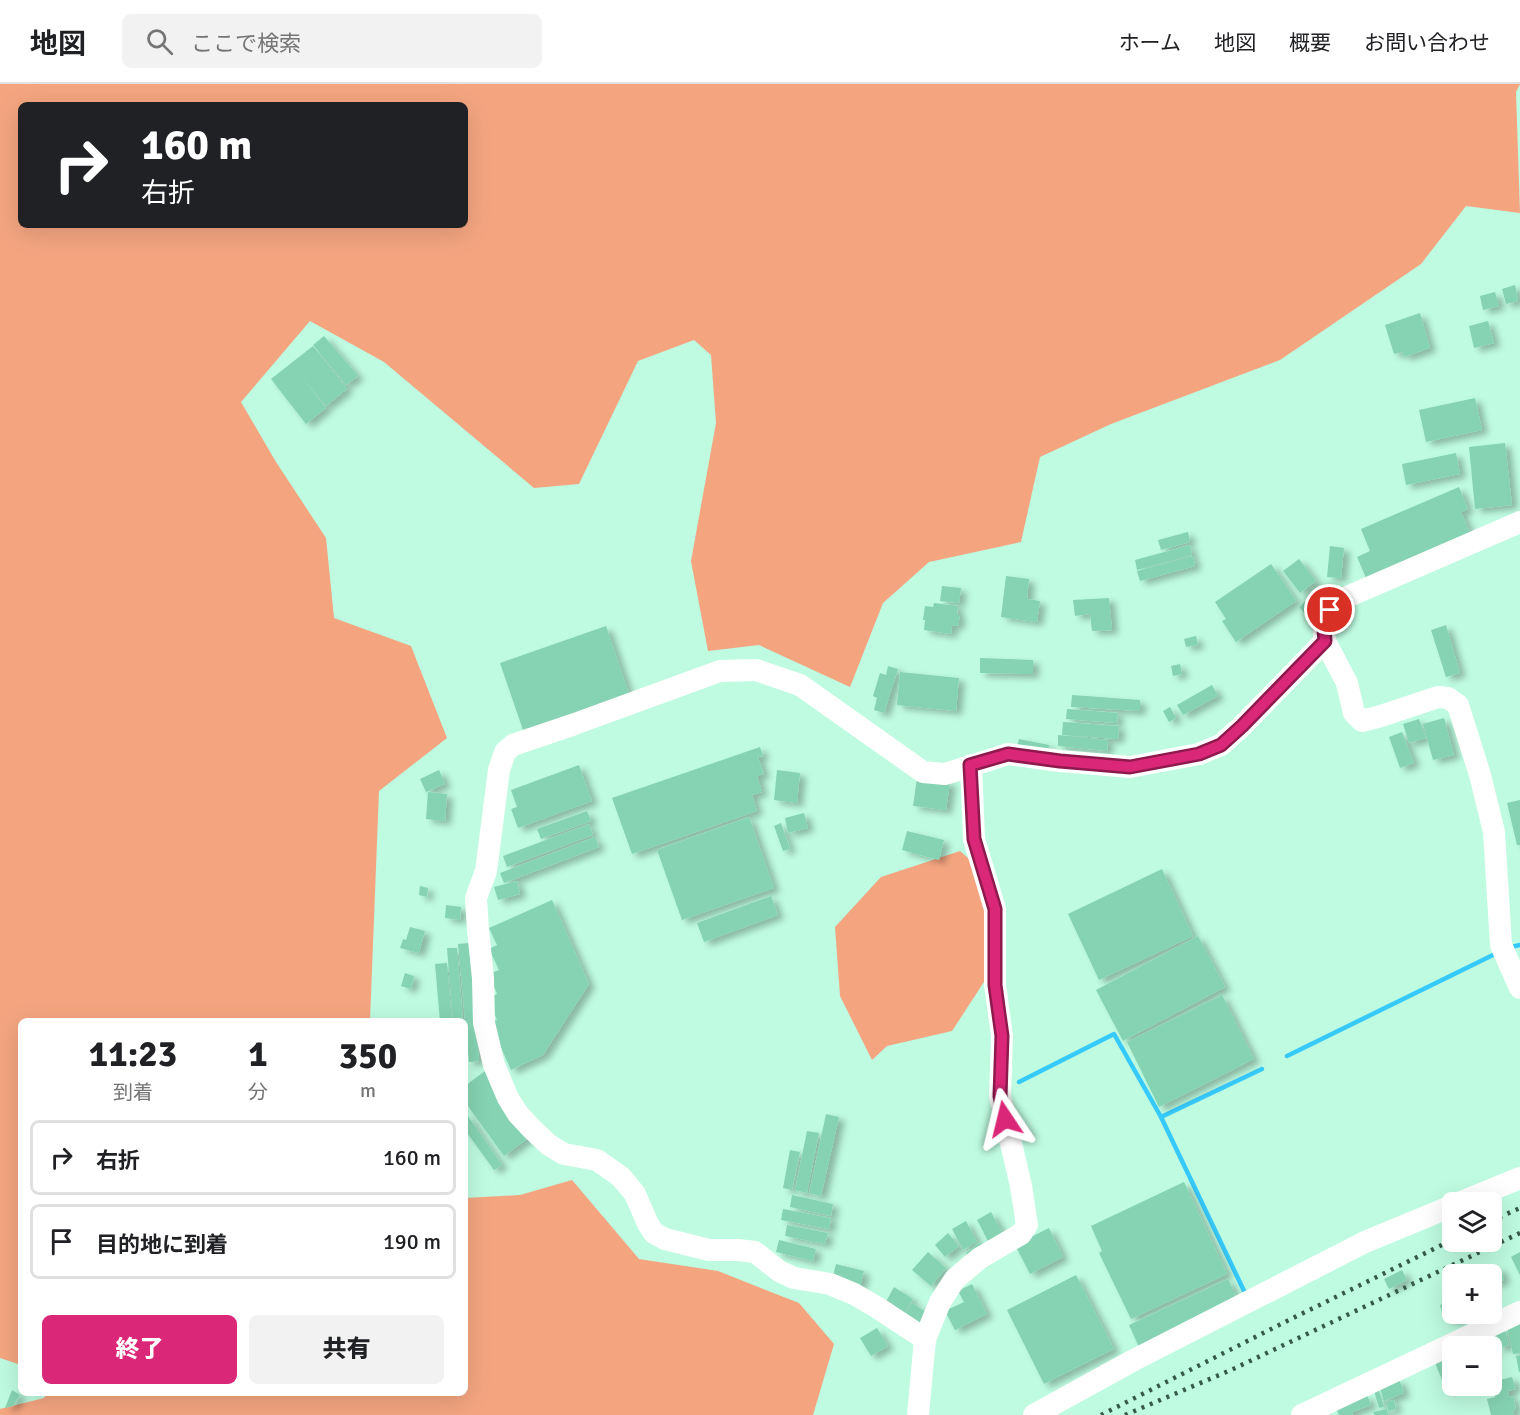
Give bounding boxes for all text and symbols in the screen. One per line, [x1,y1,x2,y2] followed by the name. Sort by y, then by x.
[122,14,542,68] search box
[143,25,176,58] icon: search
[30,27,86,61] text: 地図
[191,30,301,57] text: ここで検索
[1119,30,1181,56] text: ホーム
[1214,30,1256,56] text: 地図
[1289,30,1331,56] text: 概要
[1364,30,1490,56] text: お問い合わせ
[141,120,252,171] text: 160 m
[42,126,120,204] icon: right
[141,177,195,210] text: 右折
[1304,584,1355,635] pin
[1313,593,1346,626] icon: arrive
[89,1032,177,1077] text: 11:23
[248,1032,268,1077] text: 1
[339,1034,397,1079] text: 350
[360,1078,376,1103] text: m
[113,1080,153,1105] text: 到着
[248,1080,268,1105] text: 分
[973,1087,1037,1151] position arrow
[45,1141,78,1174] icon: right
[383,1144,441,1171] text: 160 m
[96,1147,140,1174] text: 右折
[1442,1192,1502,1396] map controls
[1442,1192,1502,1252] button: layers
[45,1225,78,1258] icon: arrive
[383,1228,441,1255] text: 190 m
[96,1231,228,1258] text: 目的地に到着
[1442,1264,1502,1324] button: +
[42,1315,237,1384] button: 終了
[249,1315,444,1384] button: 共有
[1442,1336,1502,1396] button: −

